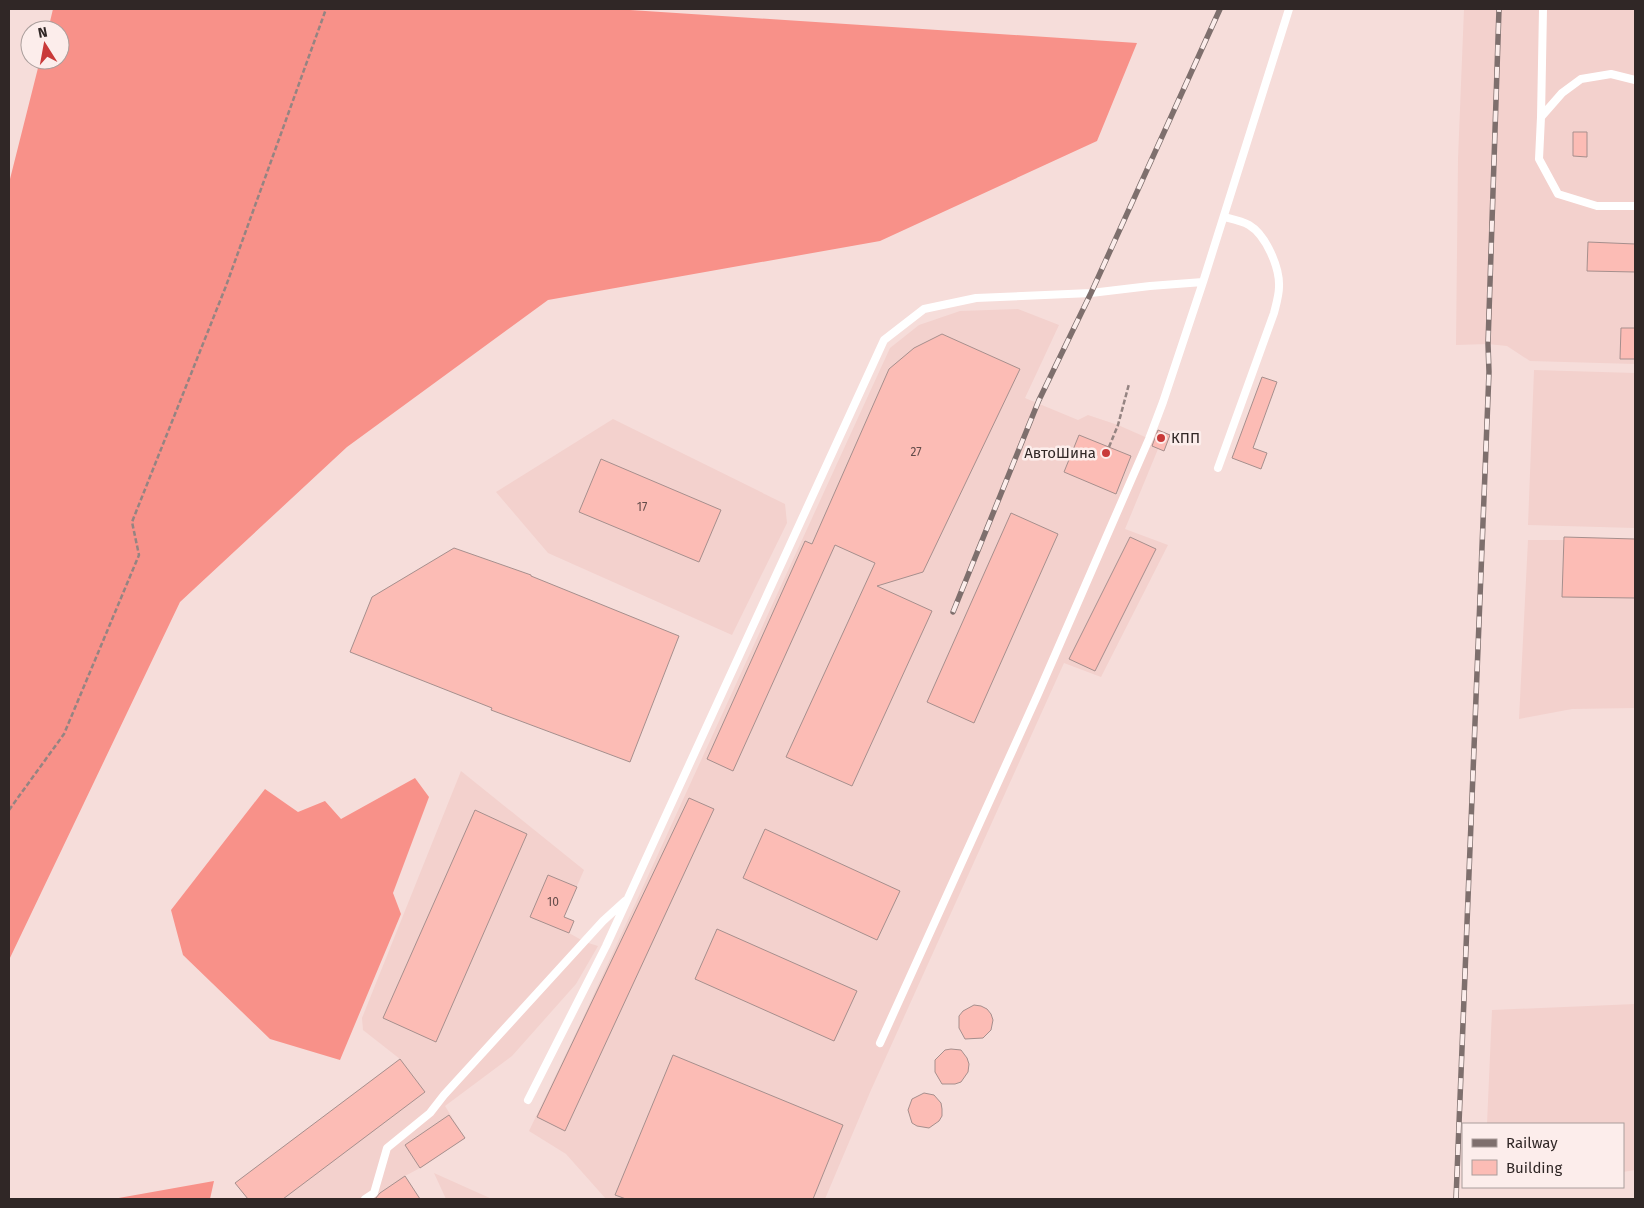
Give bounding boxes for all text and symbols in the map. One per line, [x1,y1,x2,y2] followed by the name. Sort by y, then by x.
[20,20,70,70] north arrow
[36,23,49,42] text: N
[1171,429,1200,447] place label: КПП
[1155,432,1167,444] marker: КПП
[1024,444,1096,462] place label: АвтоШина
[910,445,922,459] house number: 27
[1100,447,1112,459] marker: АвтоШина
[637,500,647,514] house number: 17
[547,895,559,909] house number: 10
[1462,1123,1624,1188] legend
[1506,1134,1558,1152] text: Railway
[1506,1159,1562,1177] text: Building

